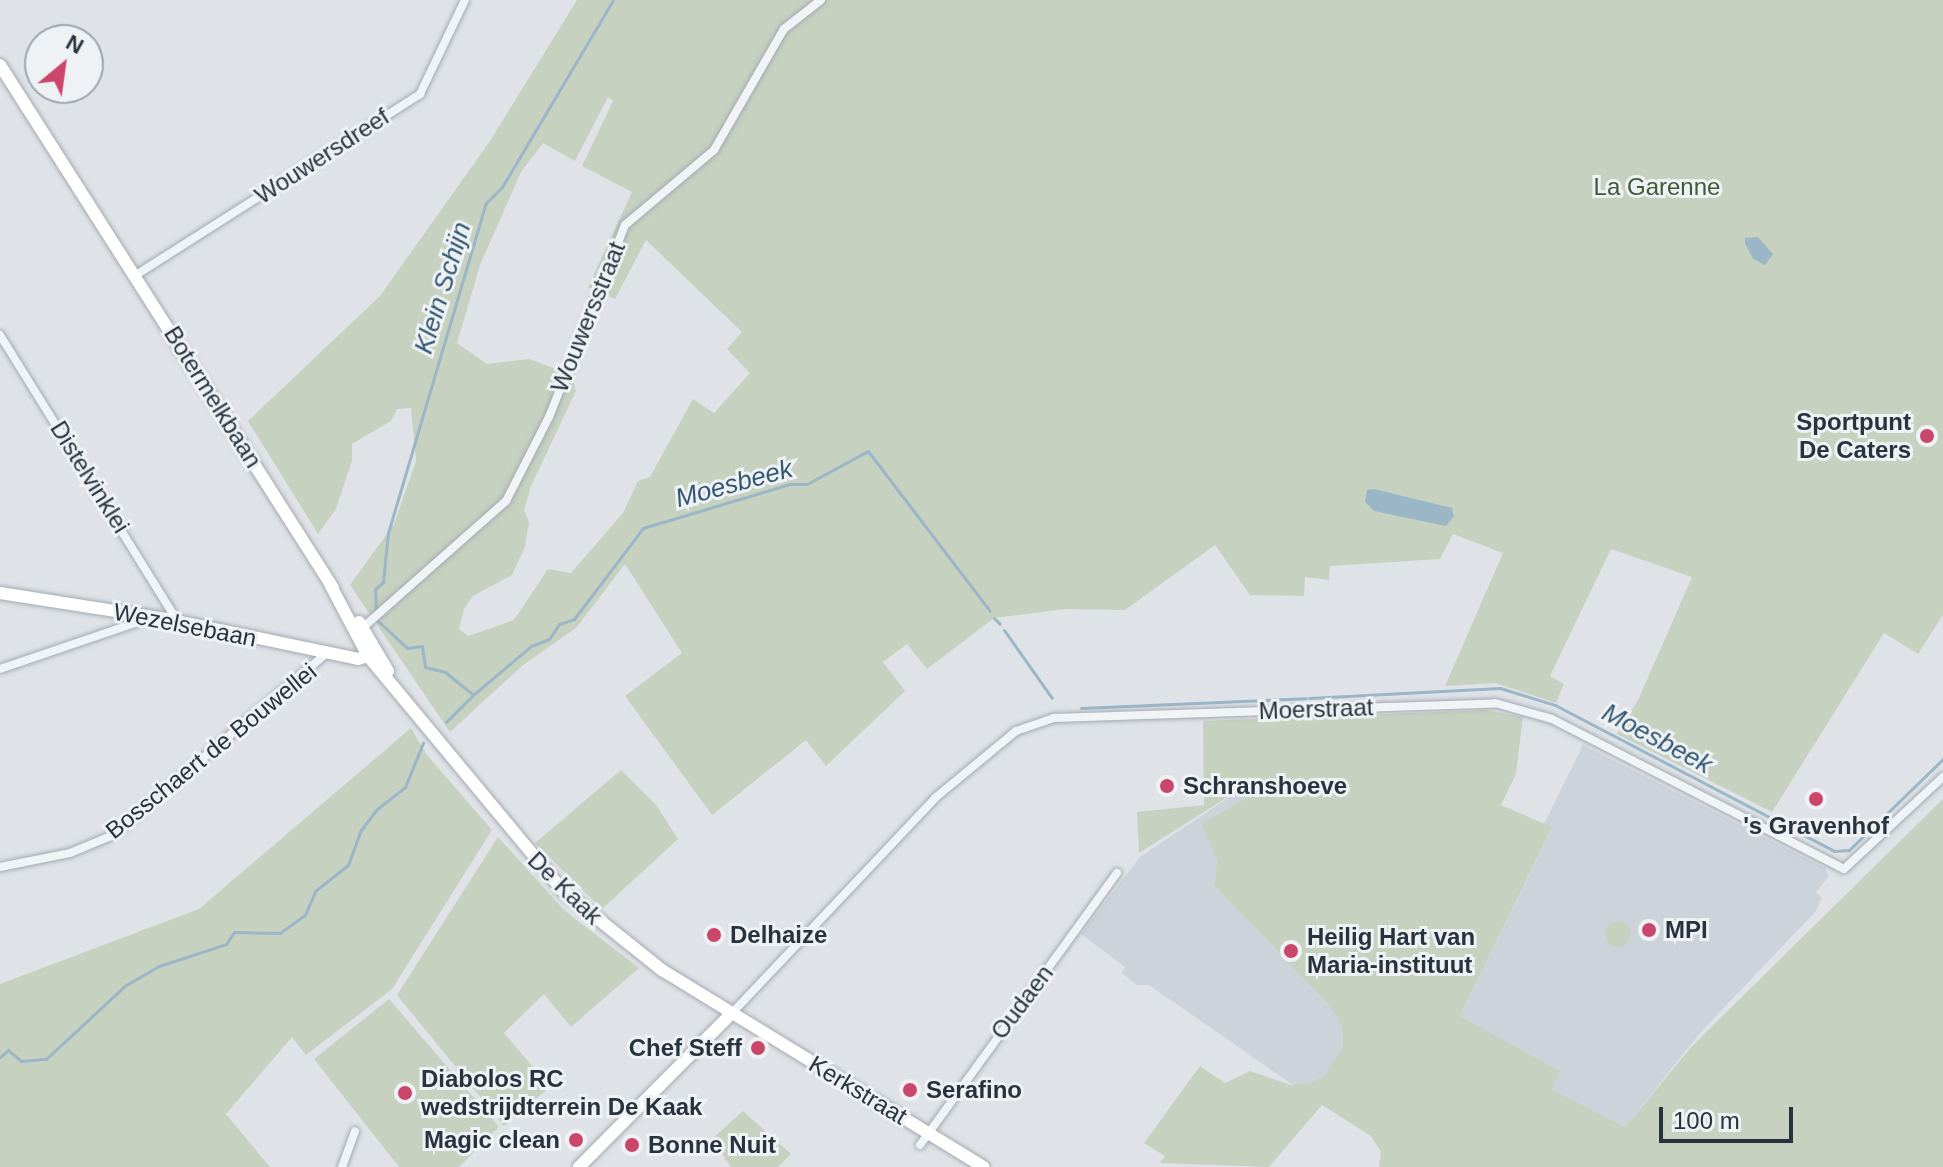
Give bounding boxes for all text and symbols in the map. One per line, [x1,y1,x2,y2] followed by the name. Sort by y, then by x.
[24,24,104,104] north arrow
[62,30,88,59] text: N
[249,102,395,210] street label: Wouwersdreef
[1594,173,1720,201] park label: La Garenne
[408,218,478,358] water label: Klein Schijn
[545,238,631,396] street label: Wouwersstraat
[158,321,268,473] street label: Botermelkbaan
[1796,408,1911,464] place label: Sportpunt De Caters
[44,416,136,538] street label: Distelvinklei
[1918,427,1936,445] marker: Sportpunt De Caters
[672,453,796,515] water label: Moesbeek
[111,597,259,653] street label: Wezelsebaan
[100,657,322,845] street label: Bosschaert de Bouwellei
[1258,693,1374,725] street label: Moerstraat
[1597,697,1717,781] water label: Moesbeek
[1183,772,1347,800] place label: Schranshoeve
[1158,777,1176,795] marker: Schranshoeve
[1807,790,1825,808] marker: 's Gravenhof
[1743,812,1889,840] place label: 's Gravenhof
[522,846,608,930] street label: De Kaak
[1665,916,1708,944] place label: MPI
[730,921,827,949] place label: Delhaize
[1640,921,1658,939] marker: MPI
[1307,923,1475,979] place label: Heilig Hart van Maria-instituut
[705,926,723,944] marker: Delhaize
[1282,942,1300,960] marker: Heilig Hart van Maria-instituut
[985,959,1059,1045] street label: Oudaen
[629,1034,742,1062] place label: Chef Steff
[749,1039,767,1057] marker: Chef Steff
[804,1049,912,1131] street label: Kerkstraat
[421,1065,702,1121] place label: Diabolos RC wedstrijdterrein De Kaak
[926,1076,1022,1104] place label: Serafino
[901,1081,919,1099] marker: Serafino
[396,1084,414,1102] marker: Diabolos RC wedstrijdterrein De Kaak
[1663,1091,1797,1141] scale bar
[1673,1107,1740,1134] text: 100 m
[424,1126,560,1154] place label: Magic clean
[567,1131,585,1149] marker: Magic clean
[648,1131,776,1159] place label: Bonne Nuit
[623,1136,641,1154] marker: Bonne Nuit

